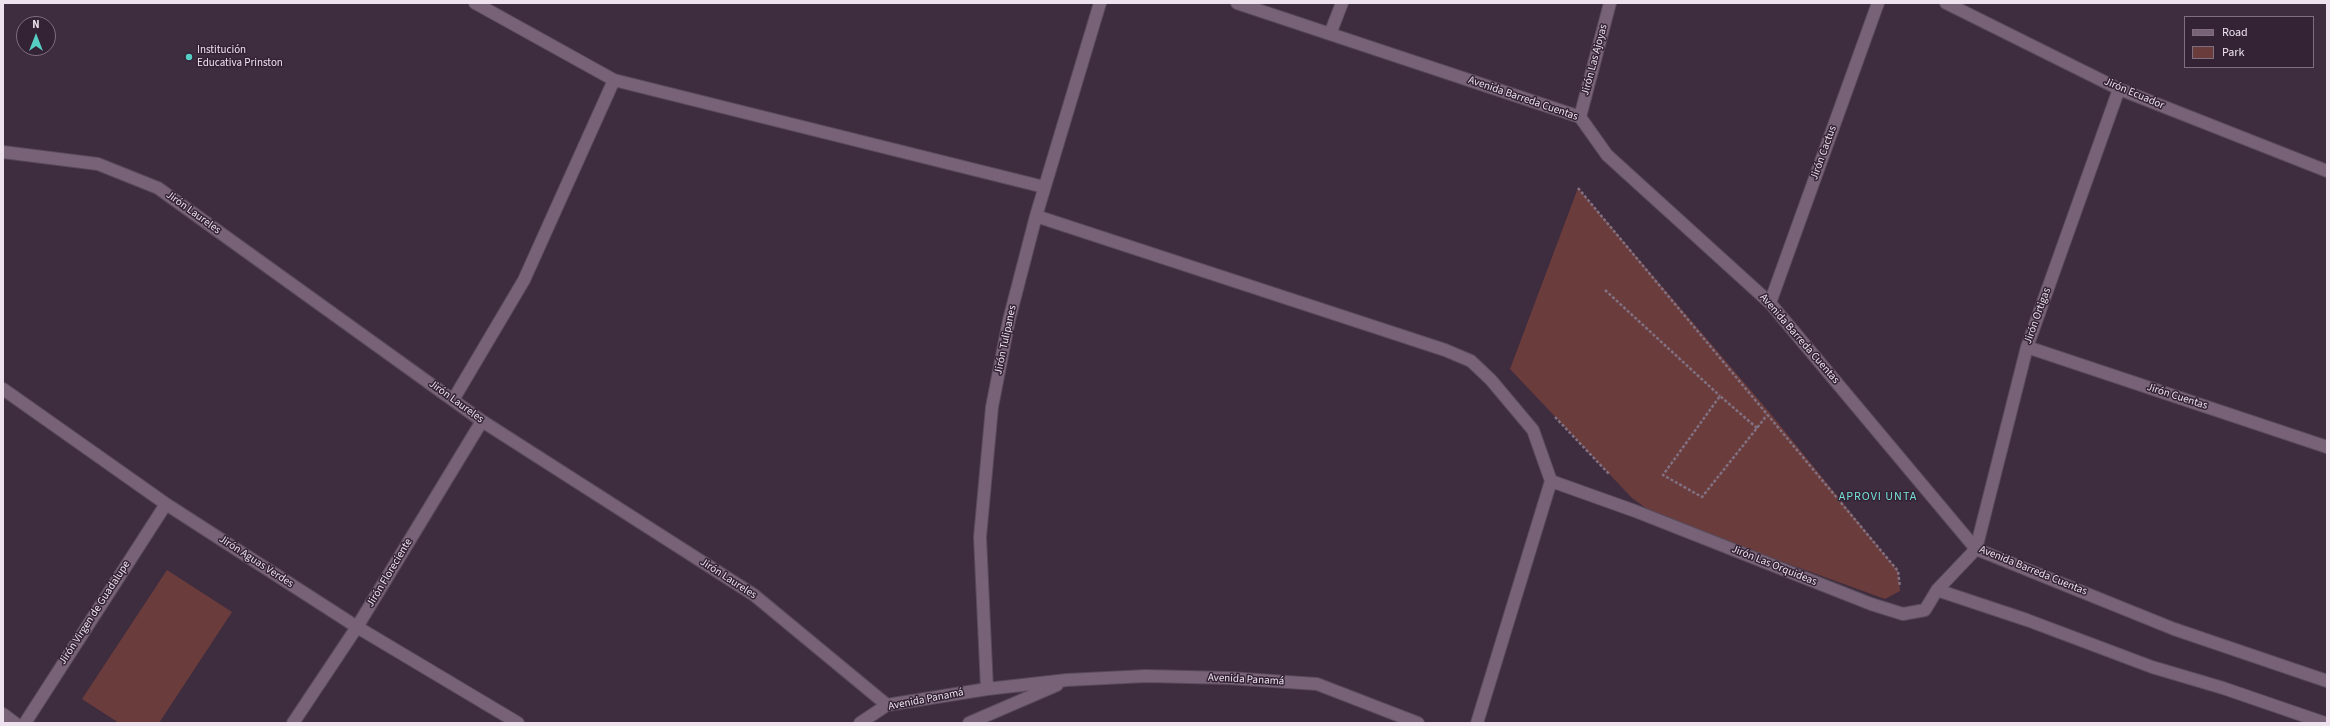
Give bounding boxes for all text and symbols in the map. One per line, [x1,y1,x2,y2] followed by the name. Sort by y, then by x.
[16,16,56,56] north arrow
[2184,16,2314,68] legend
[32,17,40,32] text: N
[1579,23,1611,97] street label: Jirón Las Ajoyas
[2222,24,2248,41] text: Road
[197,44,283,70] place label: Institución Educativa Prinston
[2222,44,2244,61] text: Park
[184,52,194,62] marker: Institución Educativa Prinston
[1466,74,1580,124] street label: Avenida Barreda Cuentas
[2102,75,2166,113] street label: Jirón Ecuador
[1808,124,1840,182] street label: Jirón Cactus
[163,189,223,237] street label: Jirón Laureles
[2022,286,2054,346] street label: Jirón Ortigas
[1756,291,1842,387] street label: Avenida Barreda Cuentas
[992,304,1020,376] street label: Jirón Tulipanes
[426,378,486,426] street label: Jirón Laureles
[2145,381,2209,413] street label: Jirón Cuentas
[1839,490,1917,504] district label: APROVI UNTA
[216,533,296,591] street label: Jirón Aguas Verdes
[364,536,416,610] street label: Jirón Floreciente
[1729,543,1819,589] street label: Jirón Las Orquideas
[1977,543,2089,599] street label: Avenida Barreda Cuentas
[697,556,759,602] street label: Jirón Laureles
[56,559,134,667] street label: Jirón Virgen de Guadalupe
[1207,671,1285,689] street label: Avenida Panamá
[887,686,965,714] street label: Avenida Panamá

